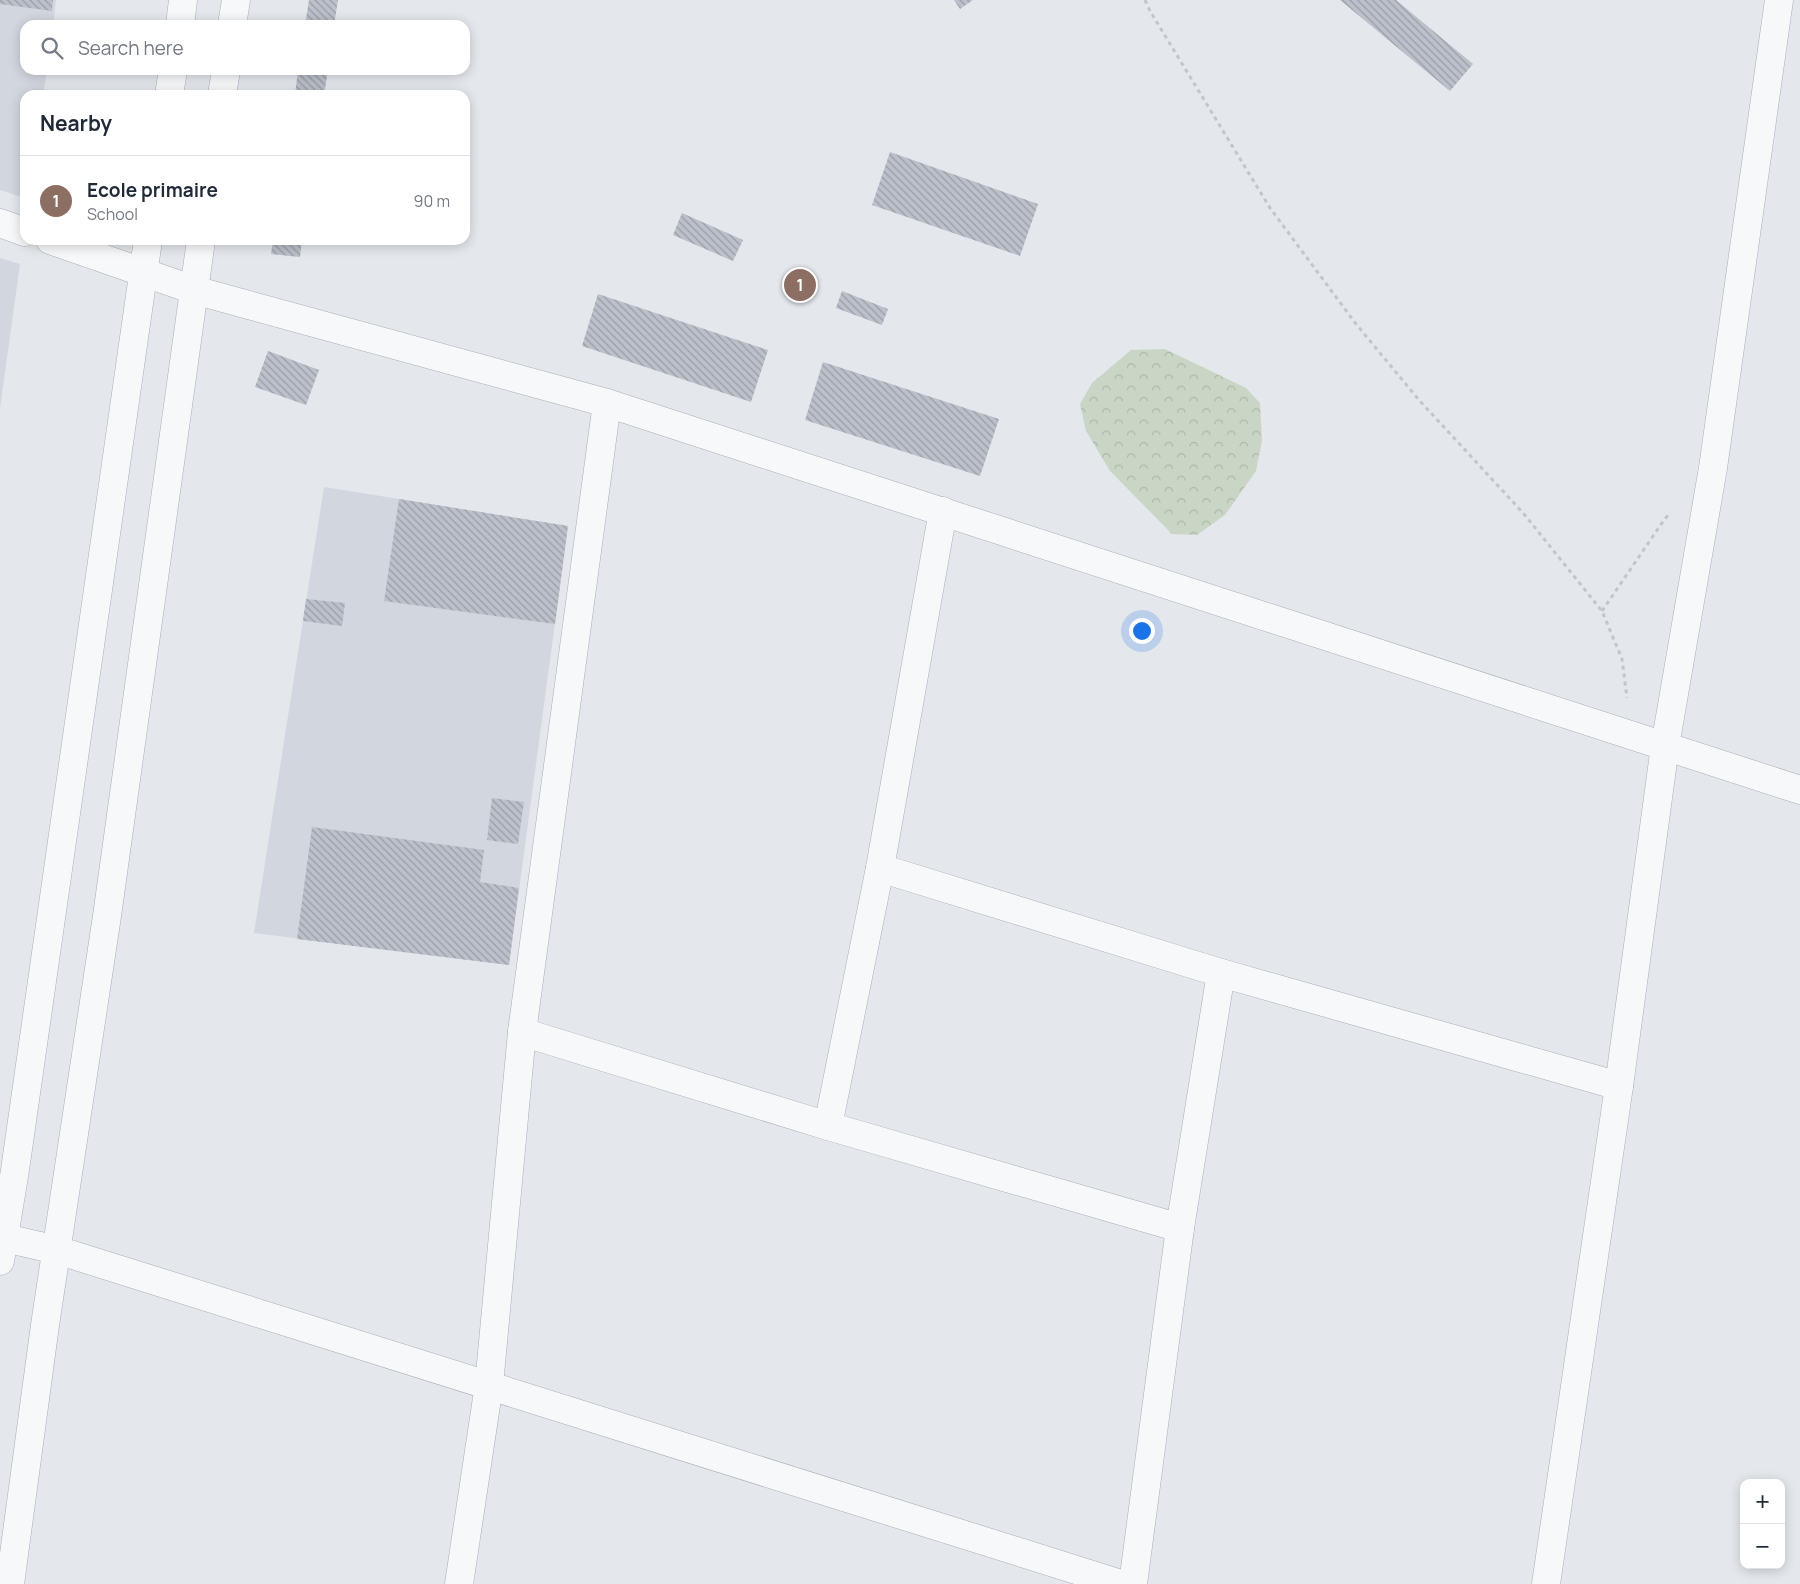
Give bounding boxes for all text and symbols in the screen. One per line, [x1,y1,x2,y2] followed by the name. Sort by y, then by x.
[20,20,470,75] search box
[38,34,66,62] icon: search
[78,35,184,61] text: Search here
[40,109,112,137] text: Nearby
[87,177,218,203] text: Ecole primaire
[52,190,60,212] text: 1
[414,190,450,212] text: 90 m
[87,203,138,225] text: School
[784,266,816,304] pin: 1
[1129,618,1155,644] your location
[1740,1479,1785,1569] map controls
[1740,1479,1785,1524] button: +
[1740,1524,1785,1569] button: −

